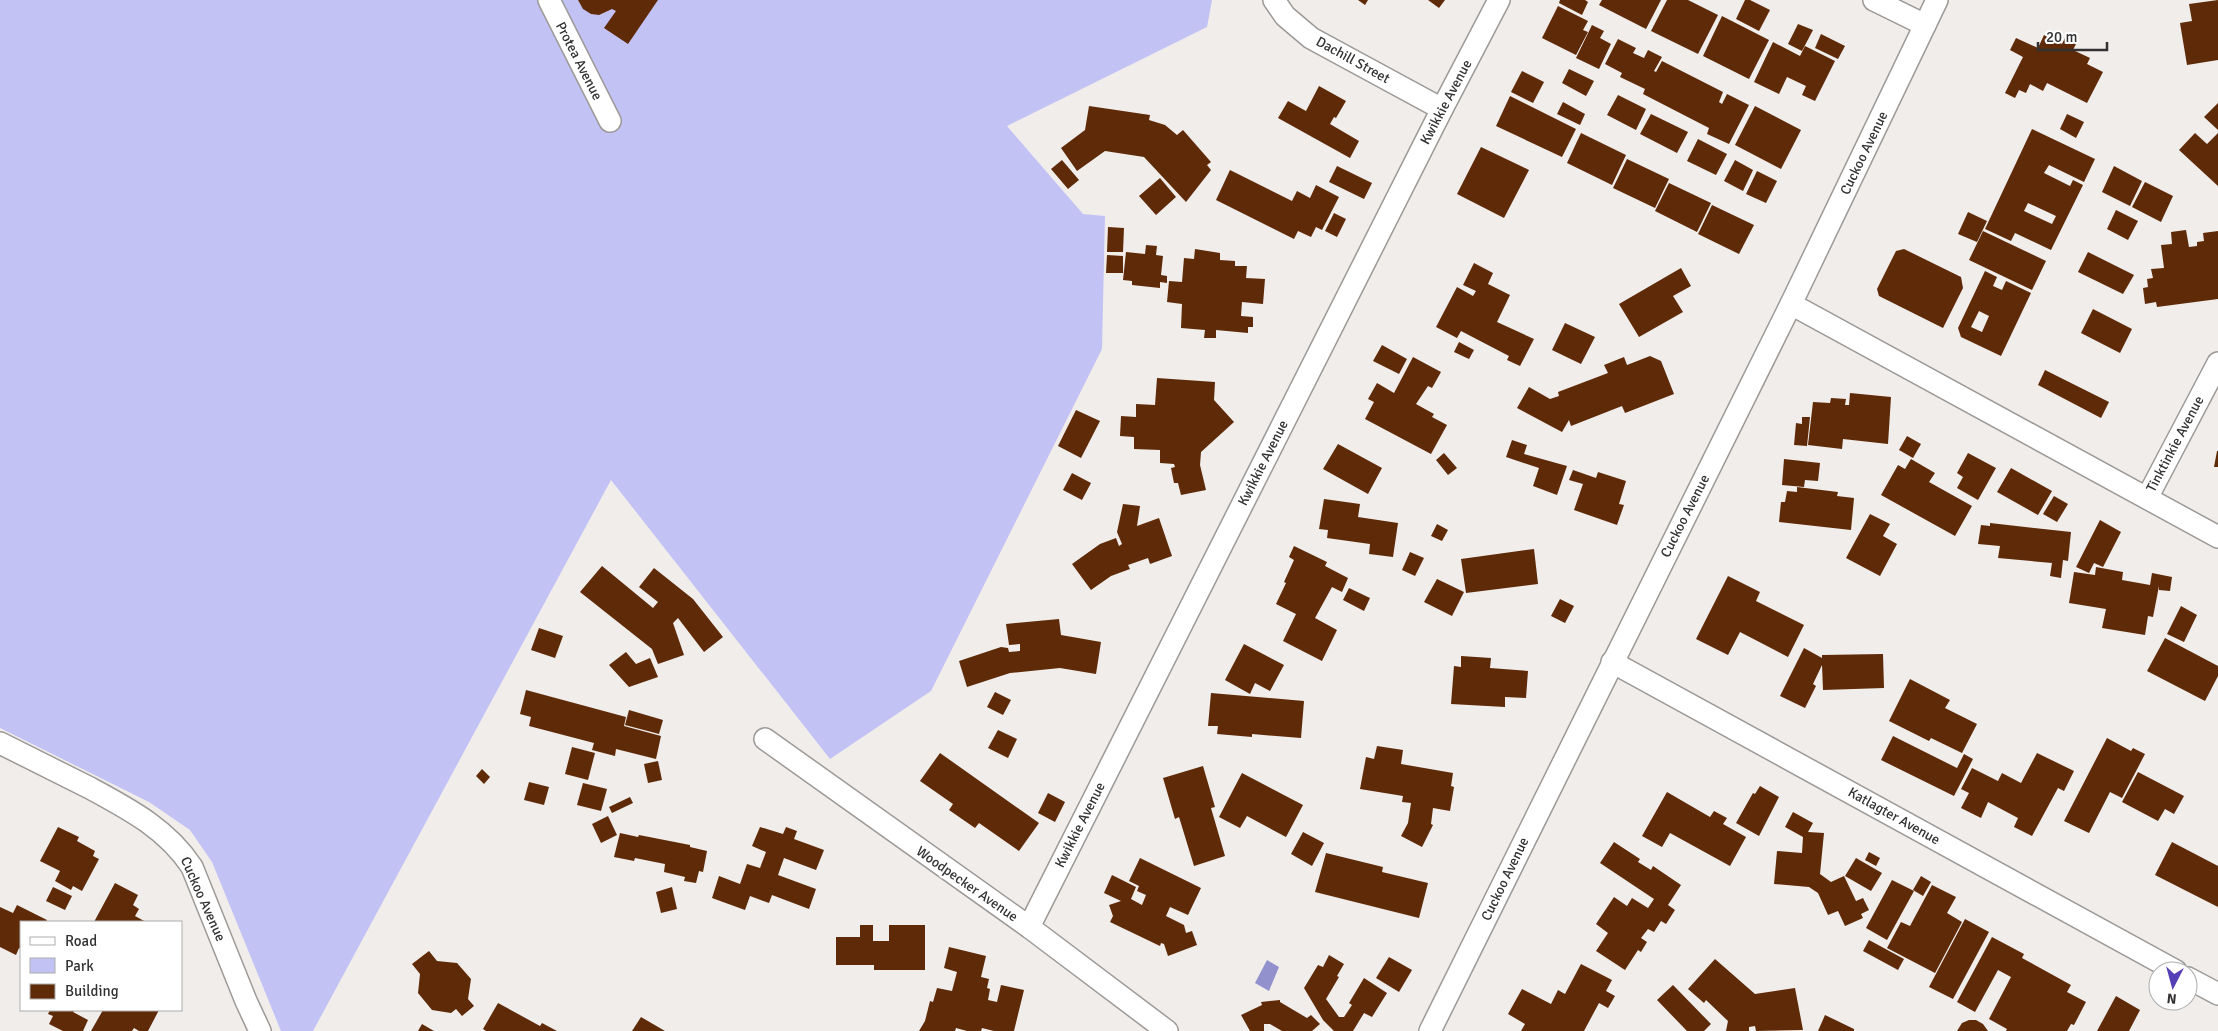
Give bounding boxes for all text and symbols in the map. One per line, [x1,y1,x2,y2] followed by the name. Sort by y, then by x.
[552,19,606,103] street label: Protea Avenue
[2038,20,2107,52] scale bar
[2046,28,2077,46] text: 20 m
[1313,33,1393,87] street label: Dachill Street
[1416,57,1476,147] street label: Kwikkie Avenue
[1836,108,1892,198] street label: Cuckoo Avenue
[2143,393,2207,495] street label: Tinktinkie Avenue
[1234,417,1292,509] street label: Kwikkie Avenue
[1657,472,1713,560] street label: Cuckoo Avenue
[1051,779,1109,871] street label: Kwikkie Avenue
[1845,784,1943,848] street label: Katlagter Avenue
[1477,834,1533,924] street label: Cuckoo Avenue
[913,843,1021,925] street label: Woodpecker Avenue
[177,854,229,944] street label: Cuckoo Avenue
[20,921,182,1011] legend
[65,932,97,950] text: Road
[65,957,94,975] text: Park
[2148,961,2198,1011] north arrow
[65,982,119,1000] text: Building
[2166,989,2177,1007] text: N

